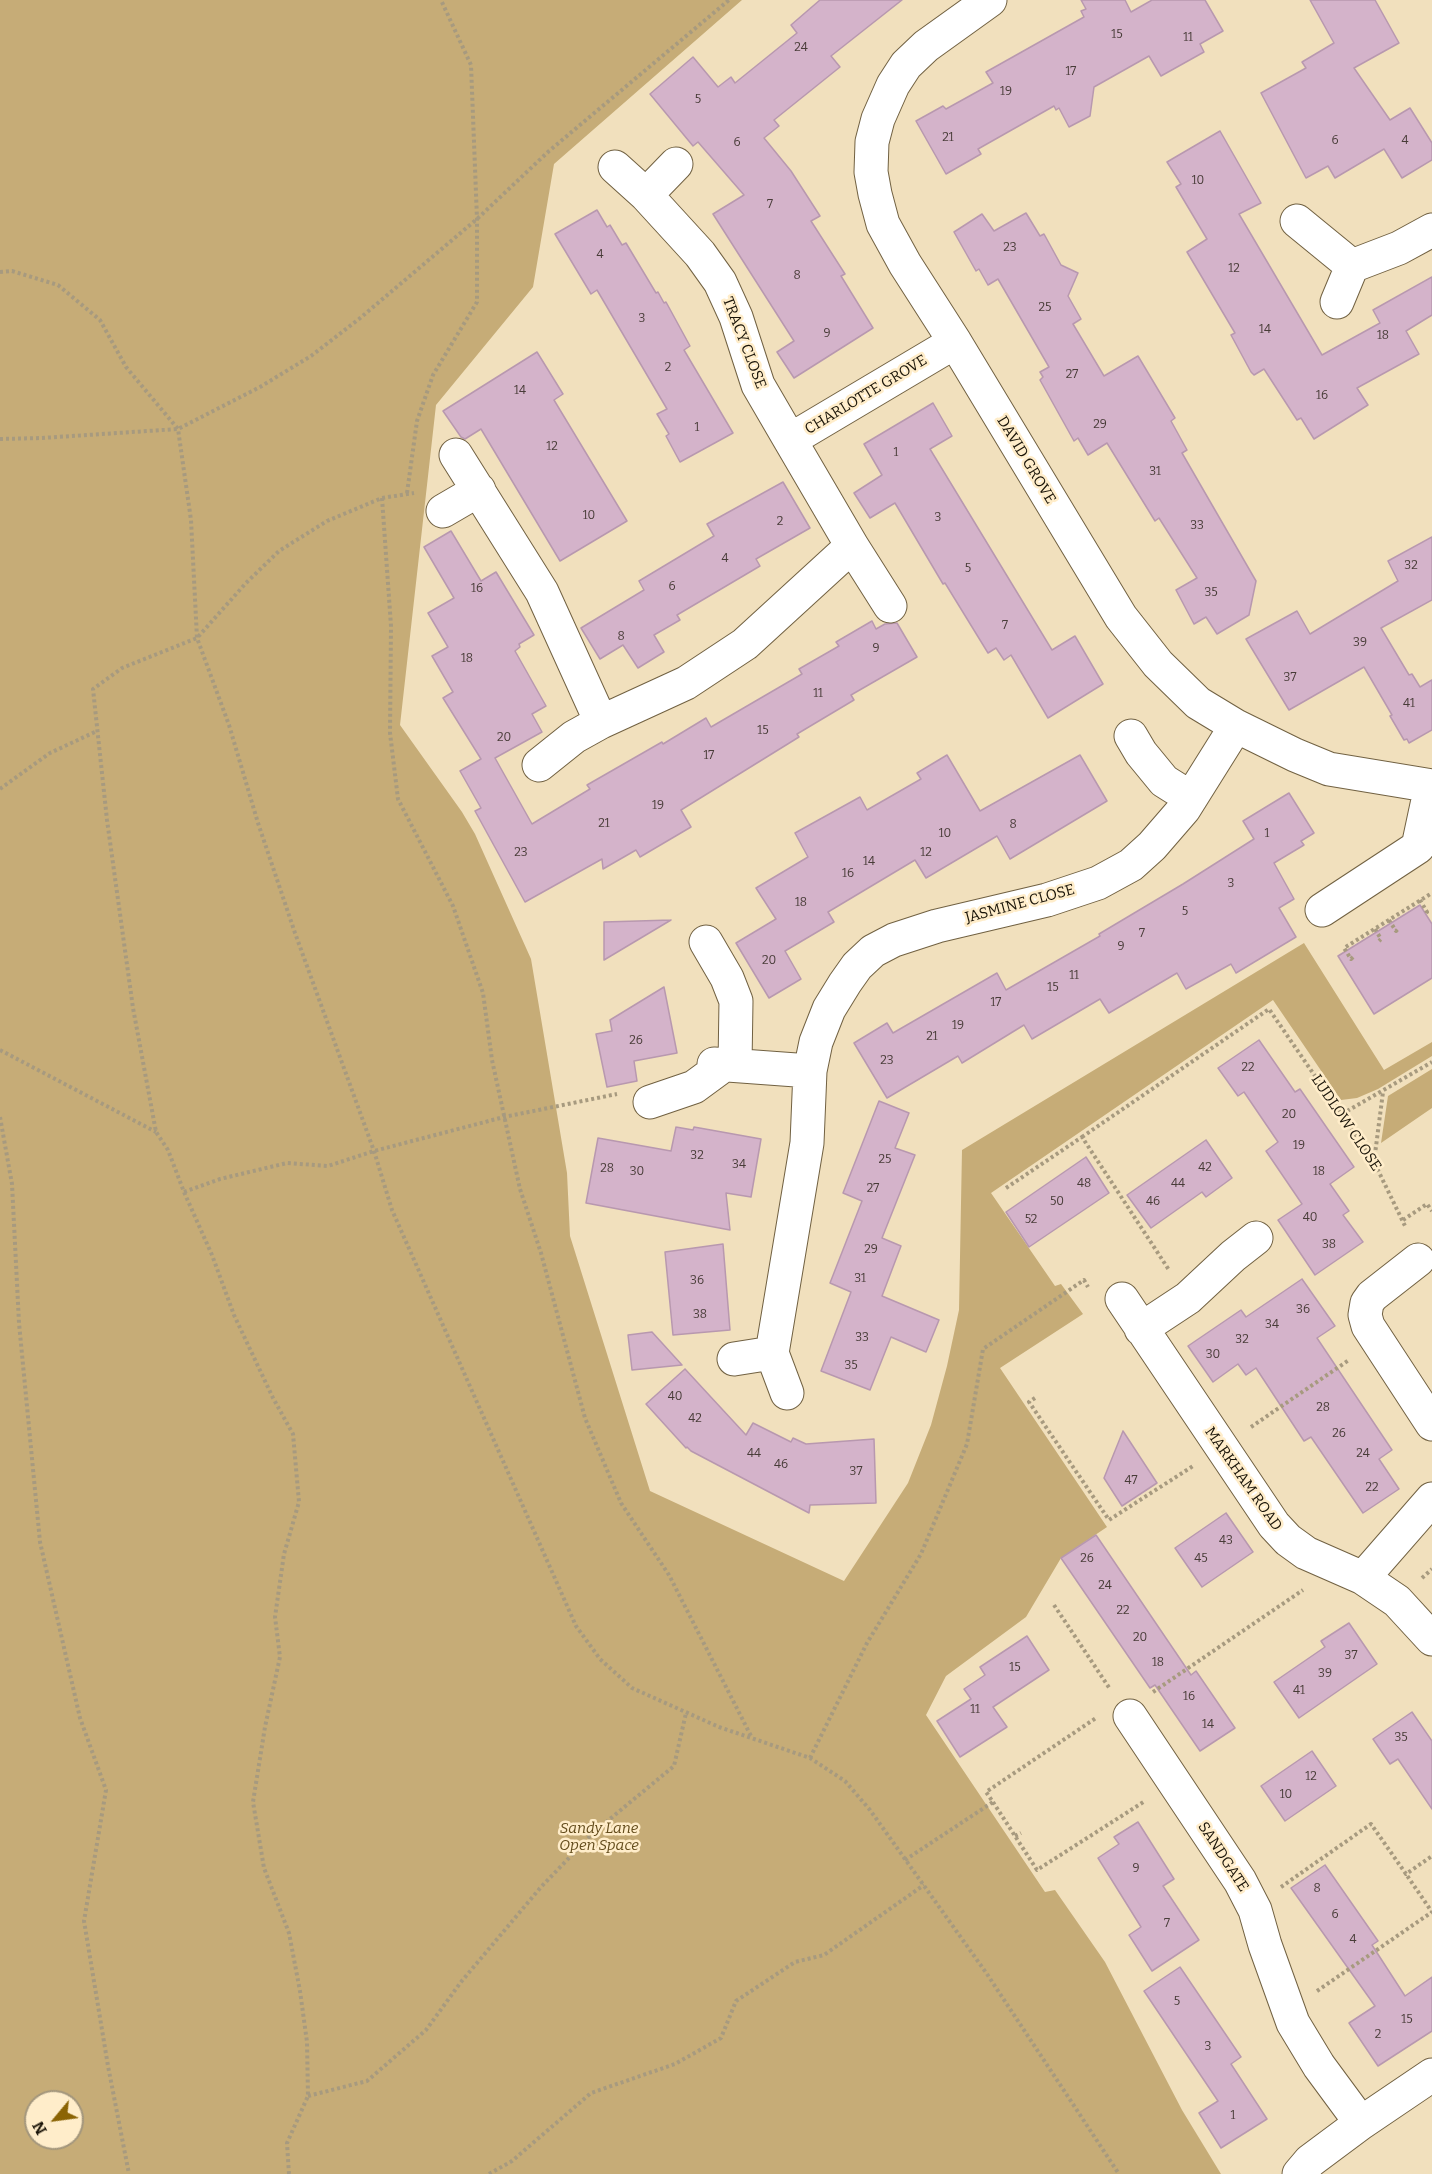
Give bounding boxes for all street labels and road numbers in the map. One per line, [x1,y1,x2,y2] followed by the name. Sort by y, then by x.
[718,295,770,391] street label: TRACY CLOSE
[802,351,930,439] street label: CHARLOTTE GROVE
[993,413,1059,507] street label: DAVID GROVE
[963,881,1077,927] street label: JASMINE CLOSE
[1307,1071,1385,1175] street label: LUDLOW CLOSE
[1201,1424,1285,1534] street label: MARKHAM ROAD
[1194,1819,1252,1895] street label: SANDGATE

